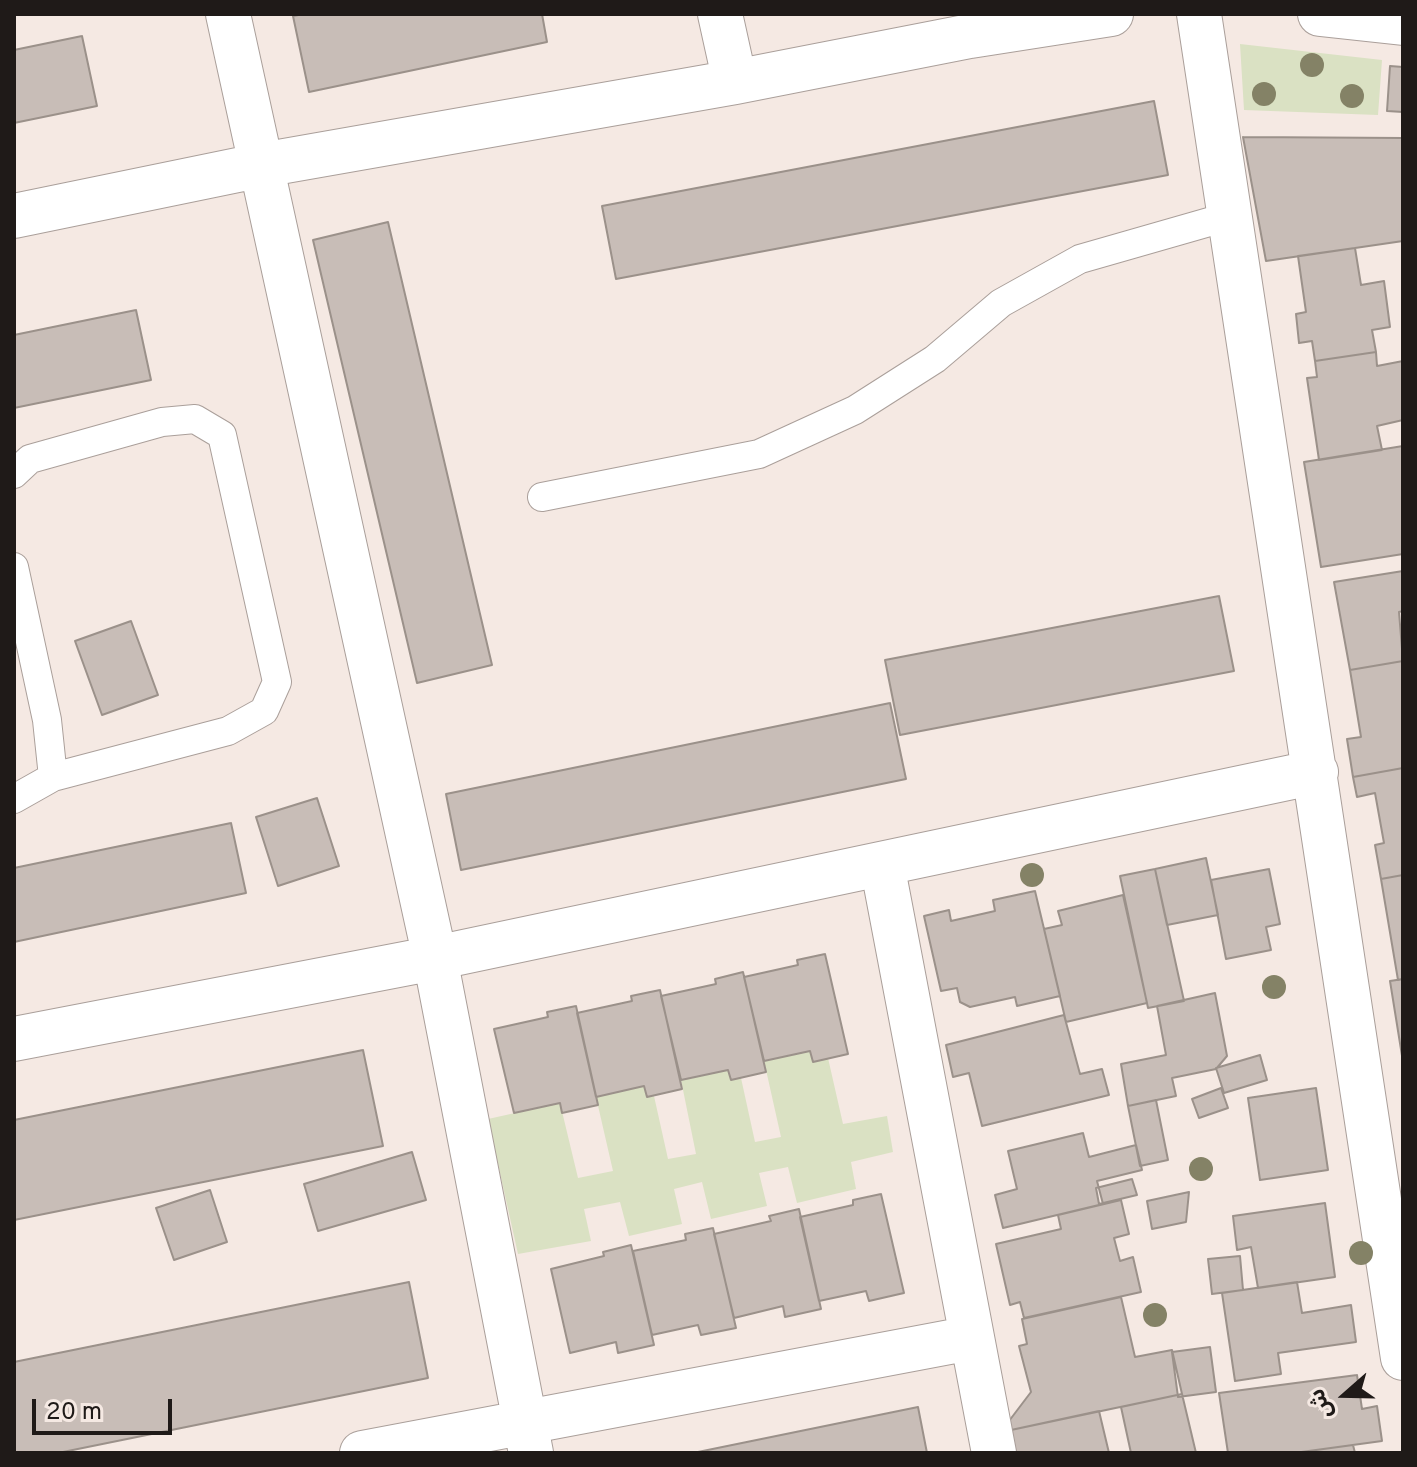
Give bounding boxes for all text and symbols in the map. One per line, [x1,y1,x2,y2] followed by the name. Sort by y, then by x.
[1305,1355,1385,1435] north arrow
[36,1383,176,1433] scale bar
[1304,1385,1340,1422] text: ش
[46,1398,102,1428] text: 20 m

